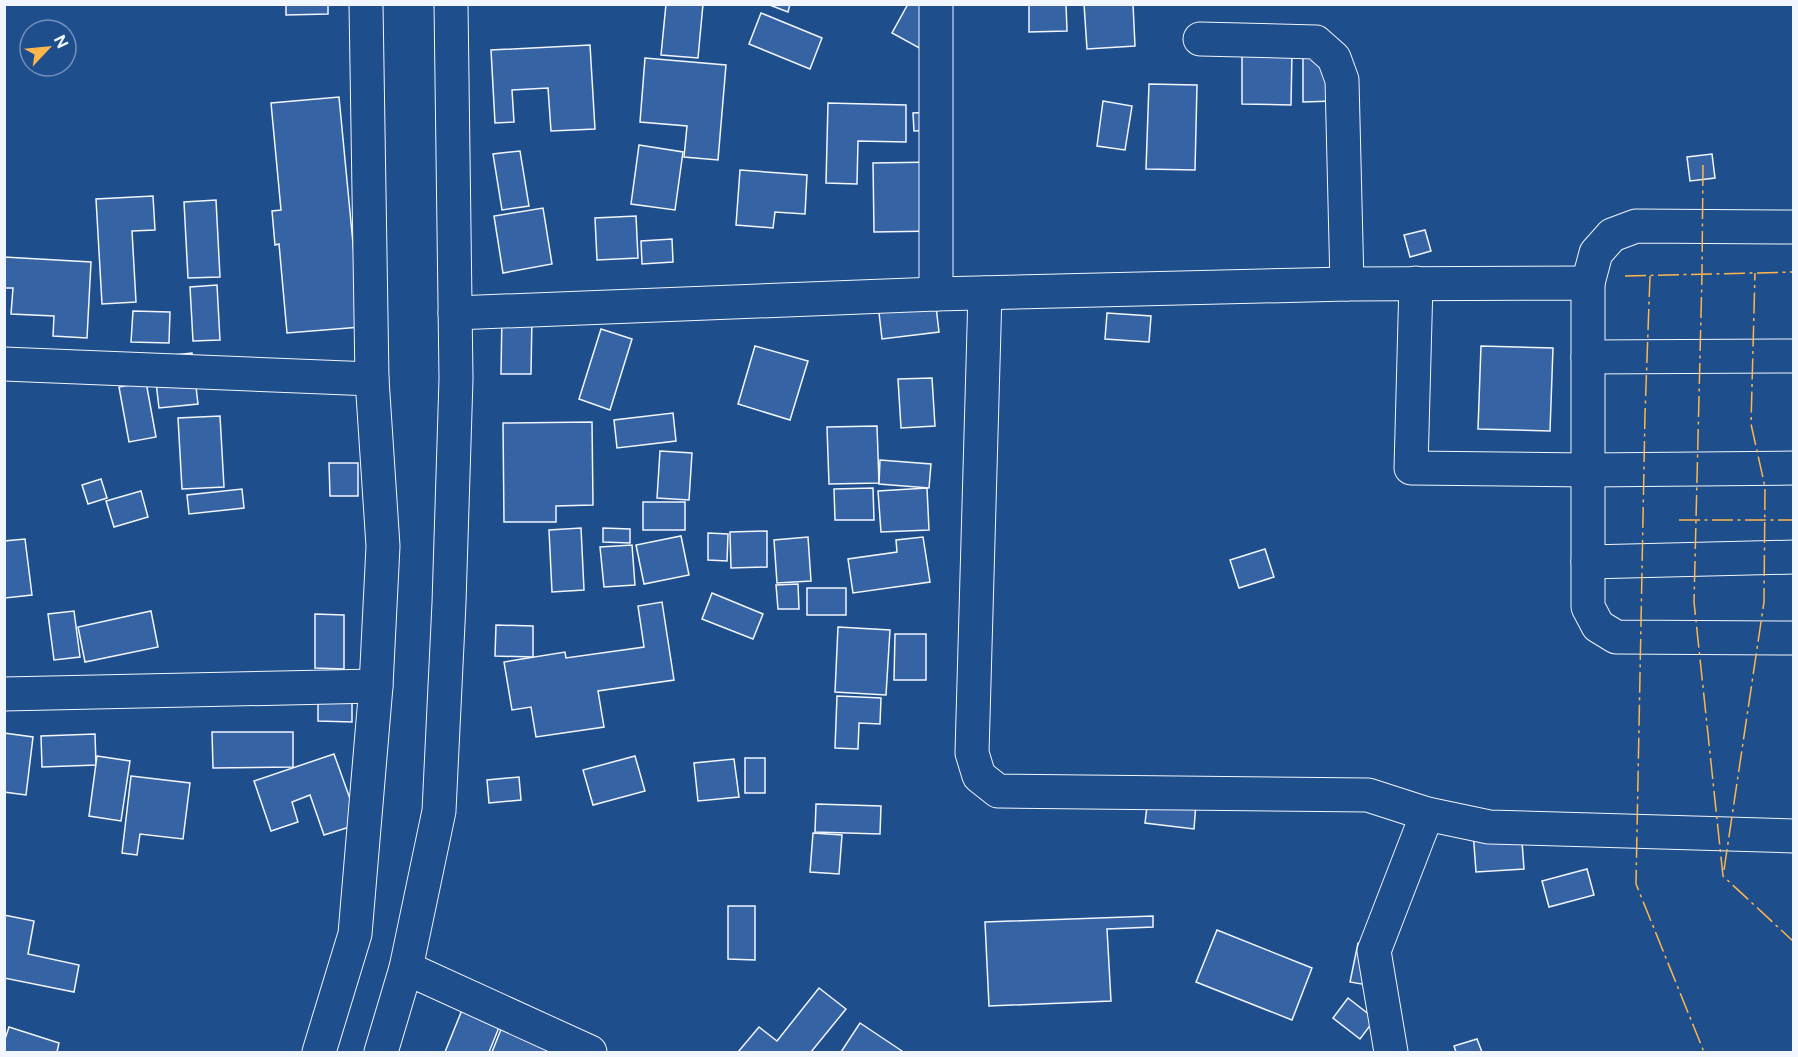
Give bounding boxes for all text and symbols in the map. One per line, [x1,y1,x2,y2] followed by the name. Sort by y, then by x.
[18,18,78,78] north arrow
[50,32,72,51] text: N

